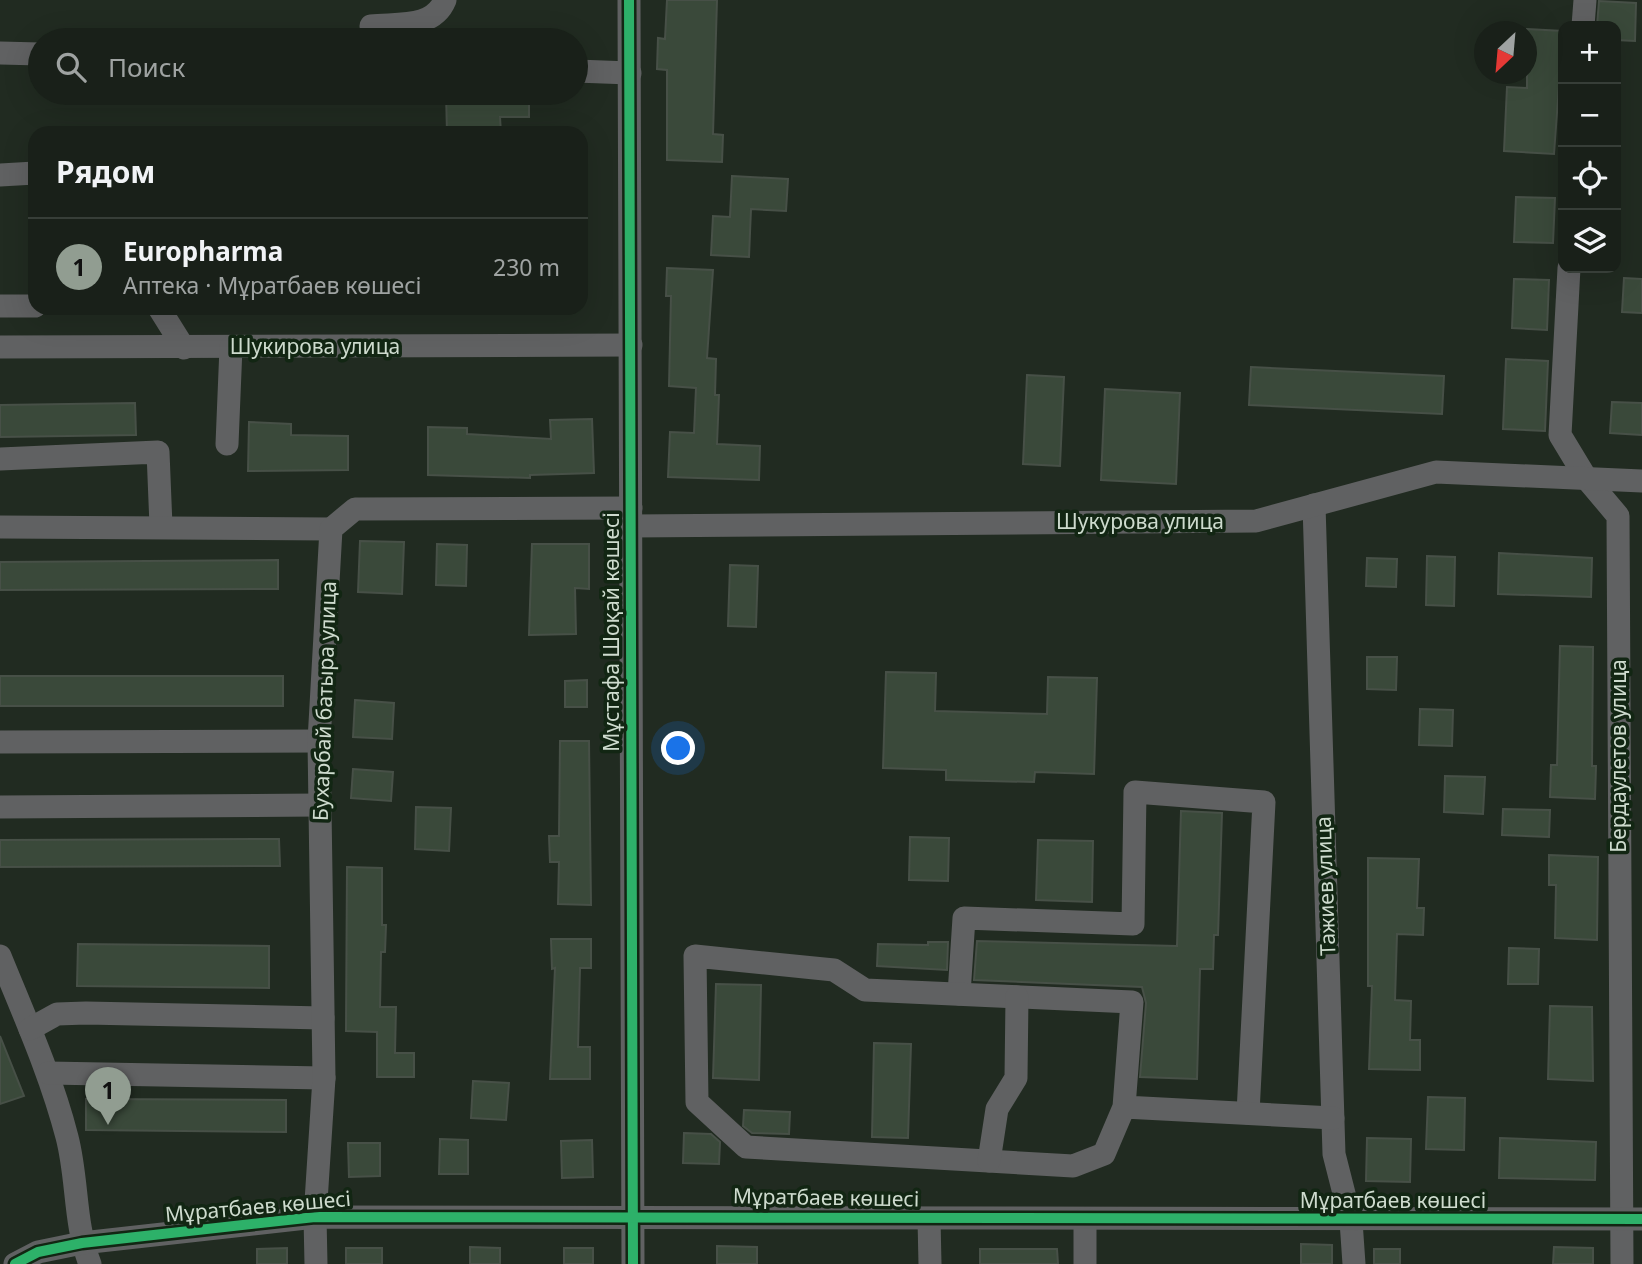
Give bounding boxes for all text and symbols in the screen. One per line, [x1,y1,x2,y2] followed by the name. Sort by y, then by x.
[1474,21,1537,84] north arrow
[1558,21,1621,273] map controls
[1558,21,1621,84] button: +
[28,28,588,105] search box
[52,48,90,86] icon: search
[108,49,185,85] text: Поиск
[1558,84,1621,147] button: −
[1558,147,1621,210] button: locate
[56,151,155,192] text: Рядом
[1558,210,1621,273] button: layers
[123,233,283,269] text: Europharma
[72,251,86,283] text: 1
[493,251,560,283] text: 230 m
[123,269,422,301] text: Аптека · Мұратбаев көшесі
[230,332,400,360] street label: Шукирова улица
[1056,507,1224,535] street label: Шукурова улица
[597,512,625,752] street label: Мұстафа Шоқай көшесі
[306,581,342,821] street label: Бухарбай батыра улица
[1604,659,1632,853] street label: Бердаулетов улица
[661,731,695,765] your location
[1309,816,1341,956] street label: Тажиев улица
[85,1067,131,1125] pin: 1
[733,1181,919,1213] street label: Мұратбаев көшесі
[164,1184,352,1228] street label: Мұратбаев көшесі
[1300,1186,1486,1214] street label: Мұратбаев көшесі

